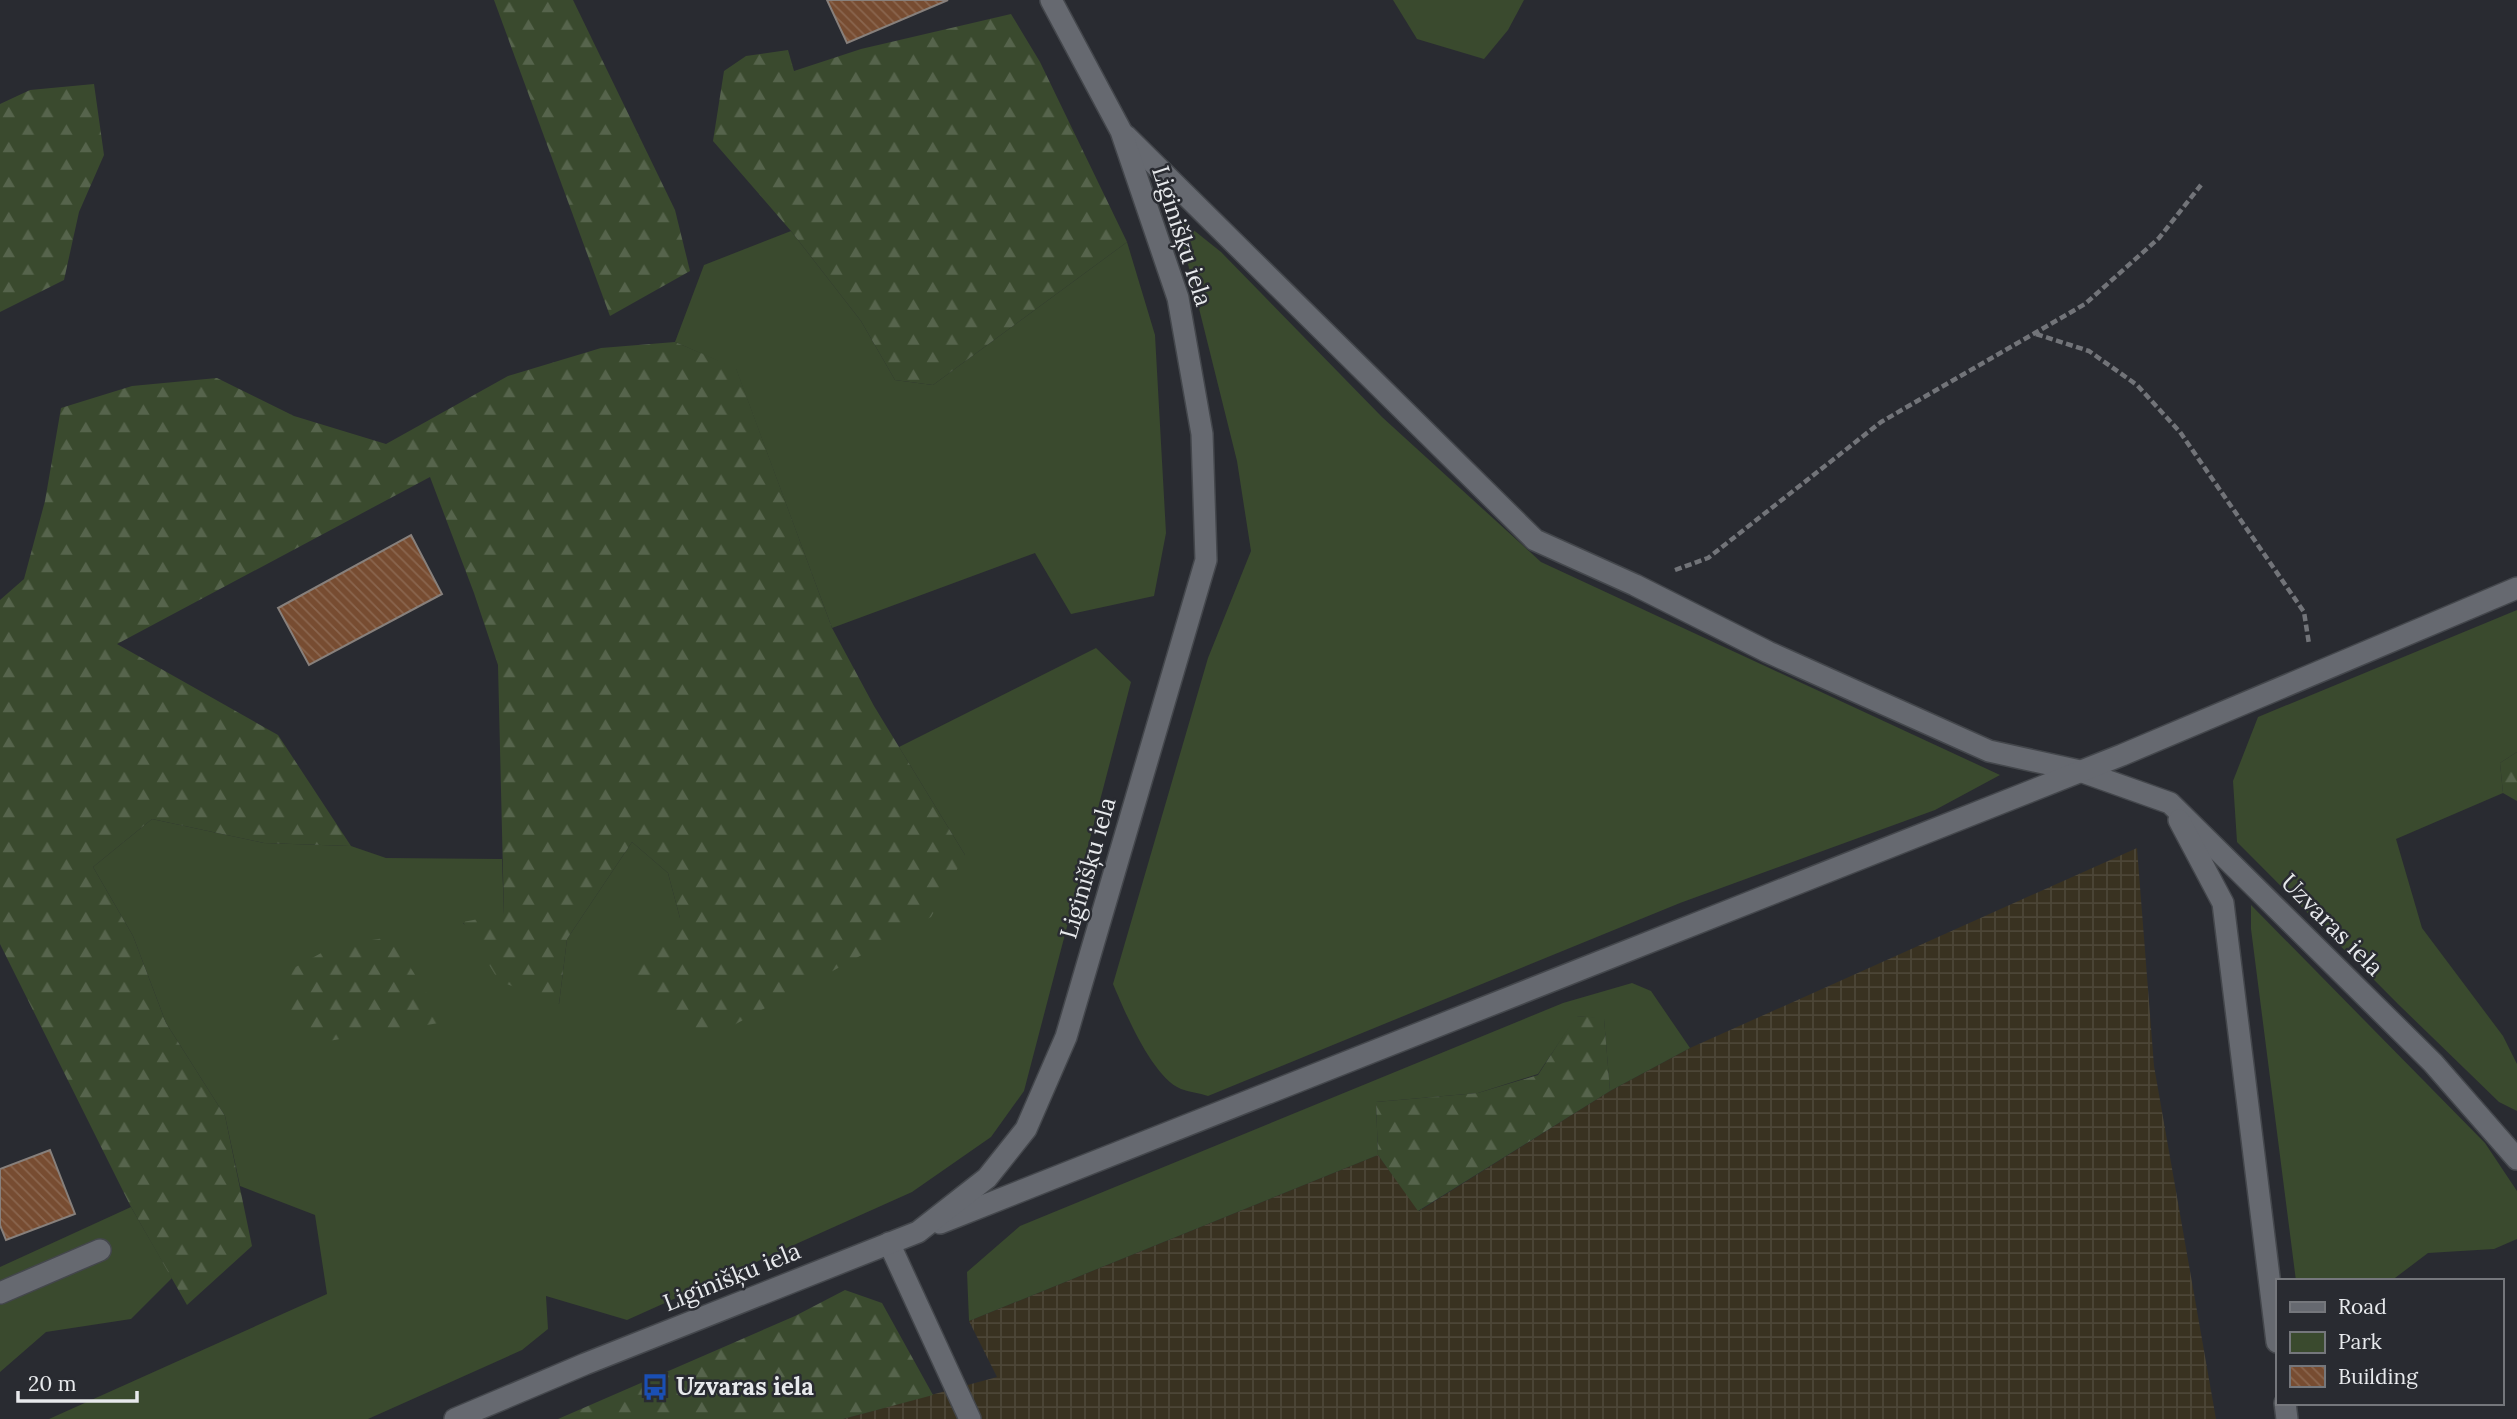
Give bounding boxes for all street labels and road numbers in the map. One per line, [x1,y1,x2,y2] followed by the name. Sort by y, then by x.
[1145,162,1220,310] street label: Liginišķu iela
[1053,794,1123,942] street label: Liginišķu iela
[2274,867,2390,983] street label: Uzvaras iela
[658,1235,805,1318] street label: Liginišķu iela

